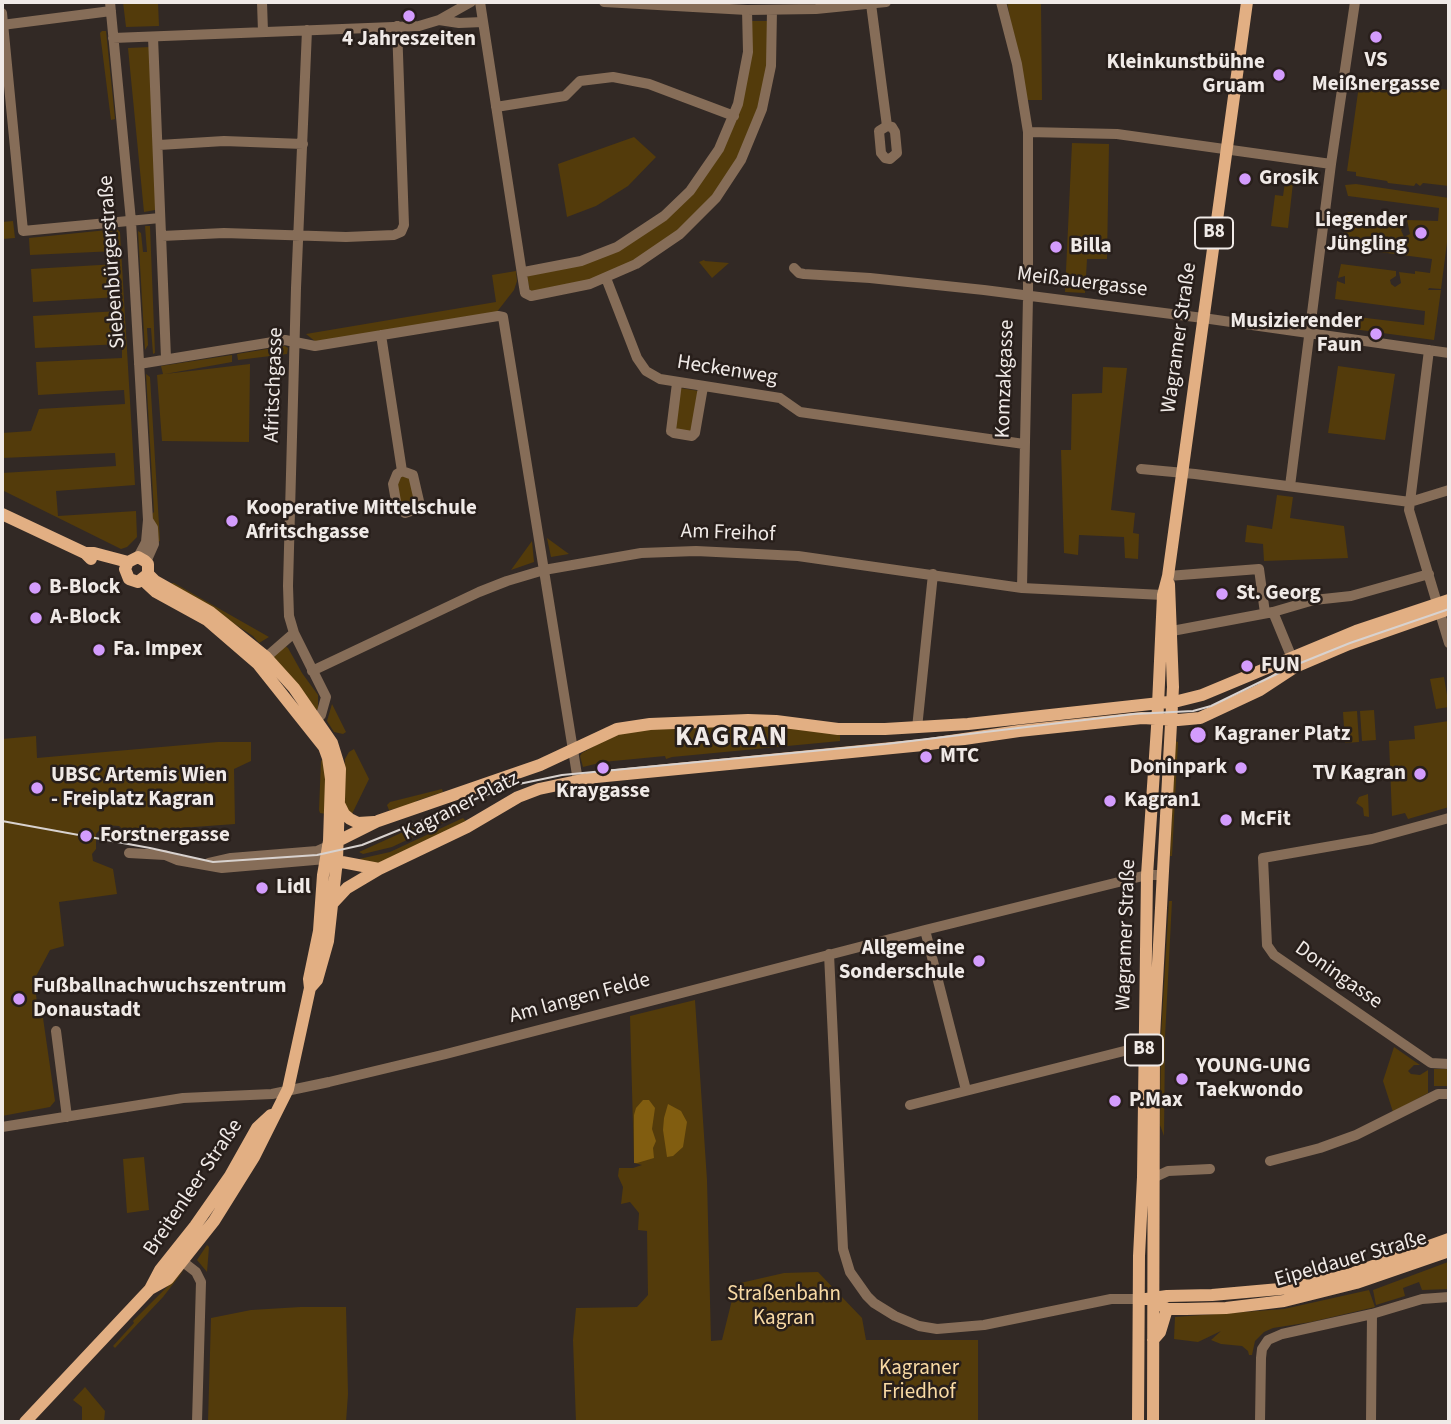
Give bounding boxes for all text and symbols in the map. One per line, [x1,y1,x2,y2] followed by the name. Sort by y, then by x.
[401,8,417,24] marker: 4 Jahreszeiten
[342,27,476,53] place label: 4 Jahreszeiten
[1368,29,1384,45] marker: VS Meißnergasse
[1312,48,1440,98] place label: VS Meißnergasse
[1107,50,1265,100] place label: Kleinkunstbühne Gruam
[1271,67,1287,83] marker: Kleinkunstbühne Gruam
[1259,166,1319,192] place label: Grosik
[1237,171,1253,187] marker: Grosik
[94,174,132,350] street label: Siebenbürgerstraße
[1315,208,1407,258] place label: Liegender Jüngling
[1195,218,1233,248] road number: B8
[1413,225,1429,241] marker: Liegender Jüngling
[1070,234,1112,260] place label: Billa
[1048,239,1064,255] marker: Billa
[1157,261,1203,415] street label: Wagramer Straße
[1015,262,1149,304] street label: Meißauergasse
[1230,309,1362,359] place label: Musizierender Faun
[991,319,1021,439] street label: Komzakgasse
[1368,326,1384,342] marker: Musizierender Faun
[260,327,290,443] street label: Afritschgasse
[675,351,779,391] street label: Heckenweg
[246,496,477,546] place label: Kooperative Mittelschule Afritschgasse
[224,513,240,529] marker: Kooperative Mittelschule Afritschgasse
[680,520,776,548] street label: Am Freihof
[49,575,120,601] place label: B-Block
[27,580,43,596] marker: B-Block
[1236,581,1321,607] place label: St. Georg
[1214,586,1230,602] marker: St. Georg
[50,605,121,631] place label: A-Block
[28,610,44,626] marker: A-Block
[113,637,202,663] place label: Fa. Impex
[91,642,107,658] marker: Fa. Impex
[1261,653,1300,679] place label: FUN
[1239,658,1255,674] marker: FUN
[676,722,788,756] district label: KAGRAN
[1214,722,1350,748] place label: Kagraner Platz
[1188,725,1208,745] marker: Kagraner Platz
[940,744,979,770] place label: MTC
[918,749,934,765] marker: MTC
[1129,755,1227,781] place label: Doninpark
[595,760,611,776] marker: Kraygasse
[1233,760,1249,776] marker: Doninpark
[1312,761,1406,787] place label: TV Kagran
[51,763,227,813] place label: UBSC Artemis Wien - Freiplatz Kagran
[1412,766,1428,782] marker: TV Kagran
[398,767,524,847] street label: Kagraner Platz
[556,779,650,805] place label: Kraygasse
[29,780,45,796] marker: UBSC Artemis Wien - Freiplatz Kagran
[1124,788,1201,814] place label: Kagran1
[1102,793,1118,809] marker: Kagran1
[1240,807,1291,833] place label: McFit
[1218,812,1234,828] marker: McFit
[100,823,230,849] place label: Forstnergasse
[78,828,94,844] marker: Forstnergasse
[1112,859,1142,1011] street label: Wagramer Straße
[276,875,311,901] place label: Lidl
[254,880,270,896] marker: Lidl
[839,936,965,986] place label: Allgemeine Sonderschule
[1289,937,1387,1015] street label: Doningasse
[971,953,987,969] marker: Allgemeine Sonderschule
[507,968,653,1030] street label: Am langen Felde
[33,974,287,1024] place label: Fußballnachwuchszentrum Donaustadt
[11,991,27,1007] marker: Fußballnachwuchszentrum Donaustadt
[1125,1034,1163,1066] road number: B8
[1196,1054,1311,1104] place label: YOUNG-UNG Taekwondo
[1174,1071,1190,1087] marker: YOUNG-UNG Taekwondo
[1129,1088,1183,1114] place label: P.Max
[1107,1093,1123,1109] marker: P.Max
[139,1115,249,1261] street label: Breitenleer Straße
[1272,1226,1430,1294] street label: Eipeldauer Straße
[727,1282,841,1332] park label: Straßenbahn Kagran
[879,1356,959,1406] park label: Kagraner Friedhof

